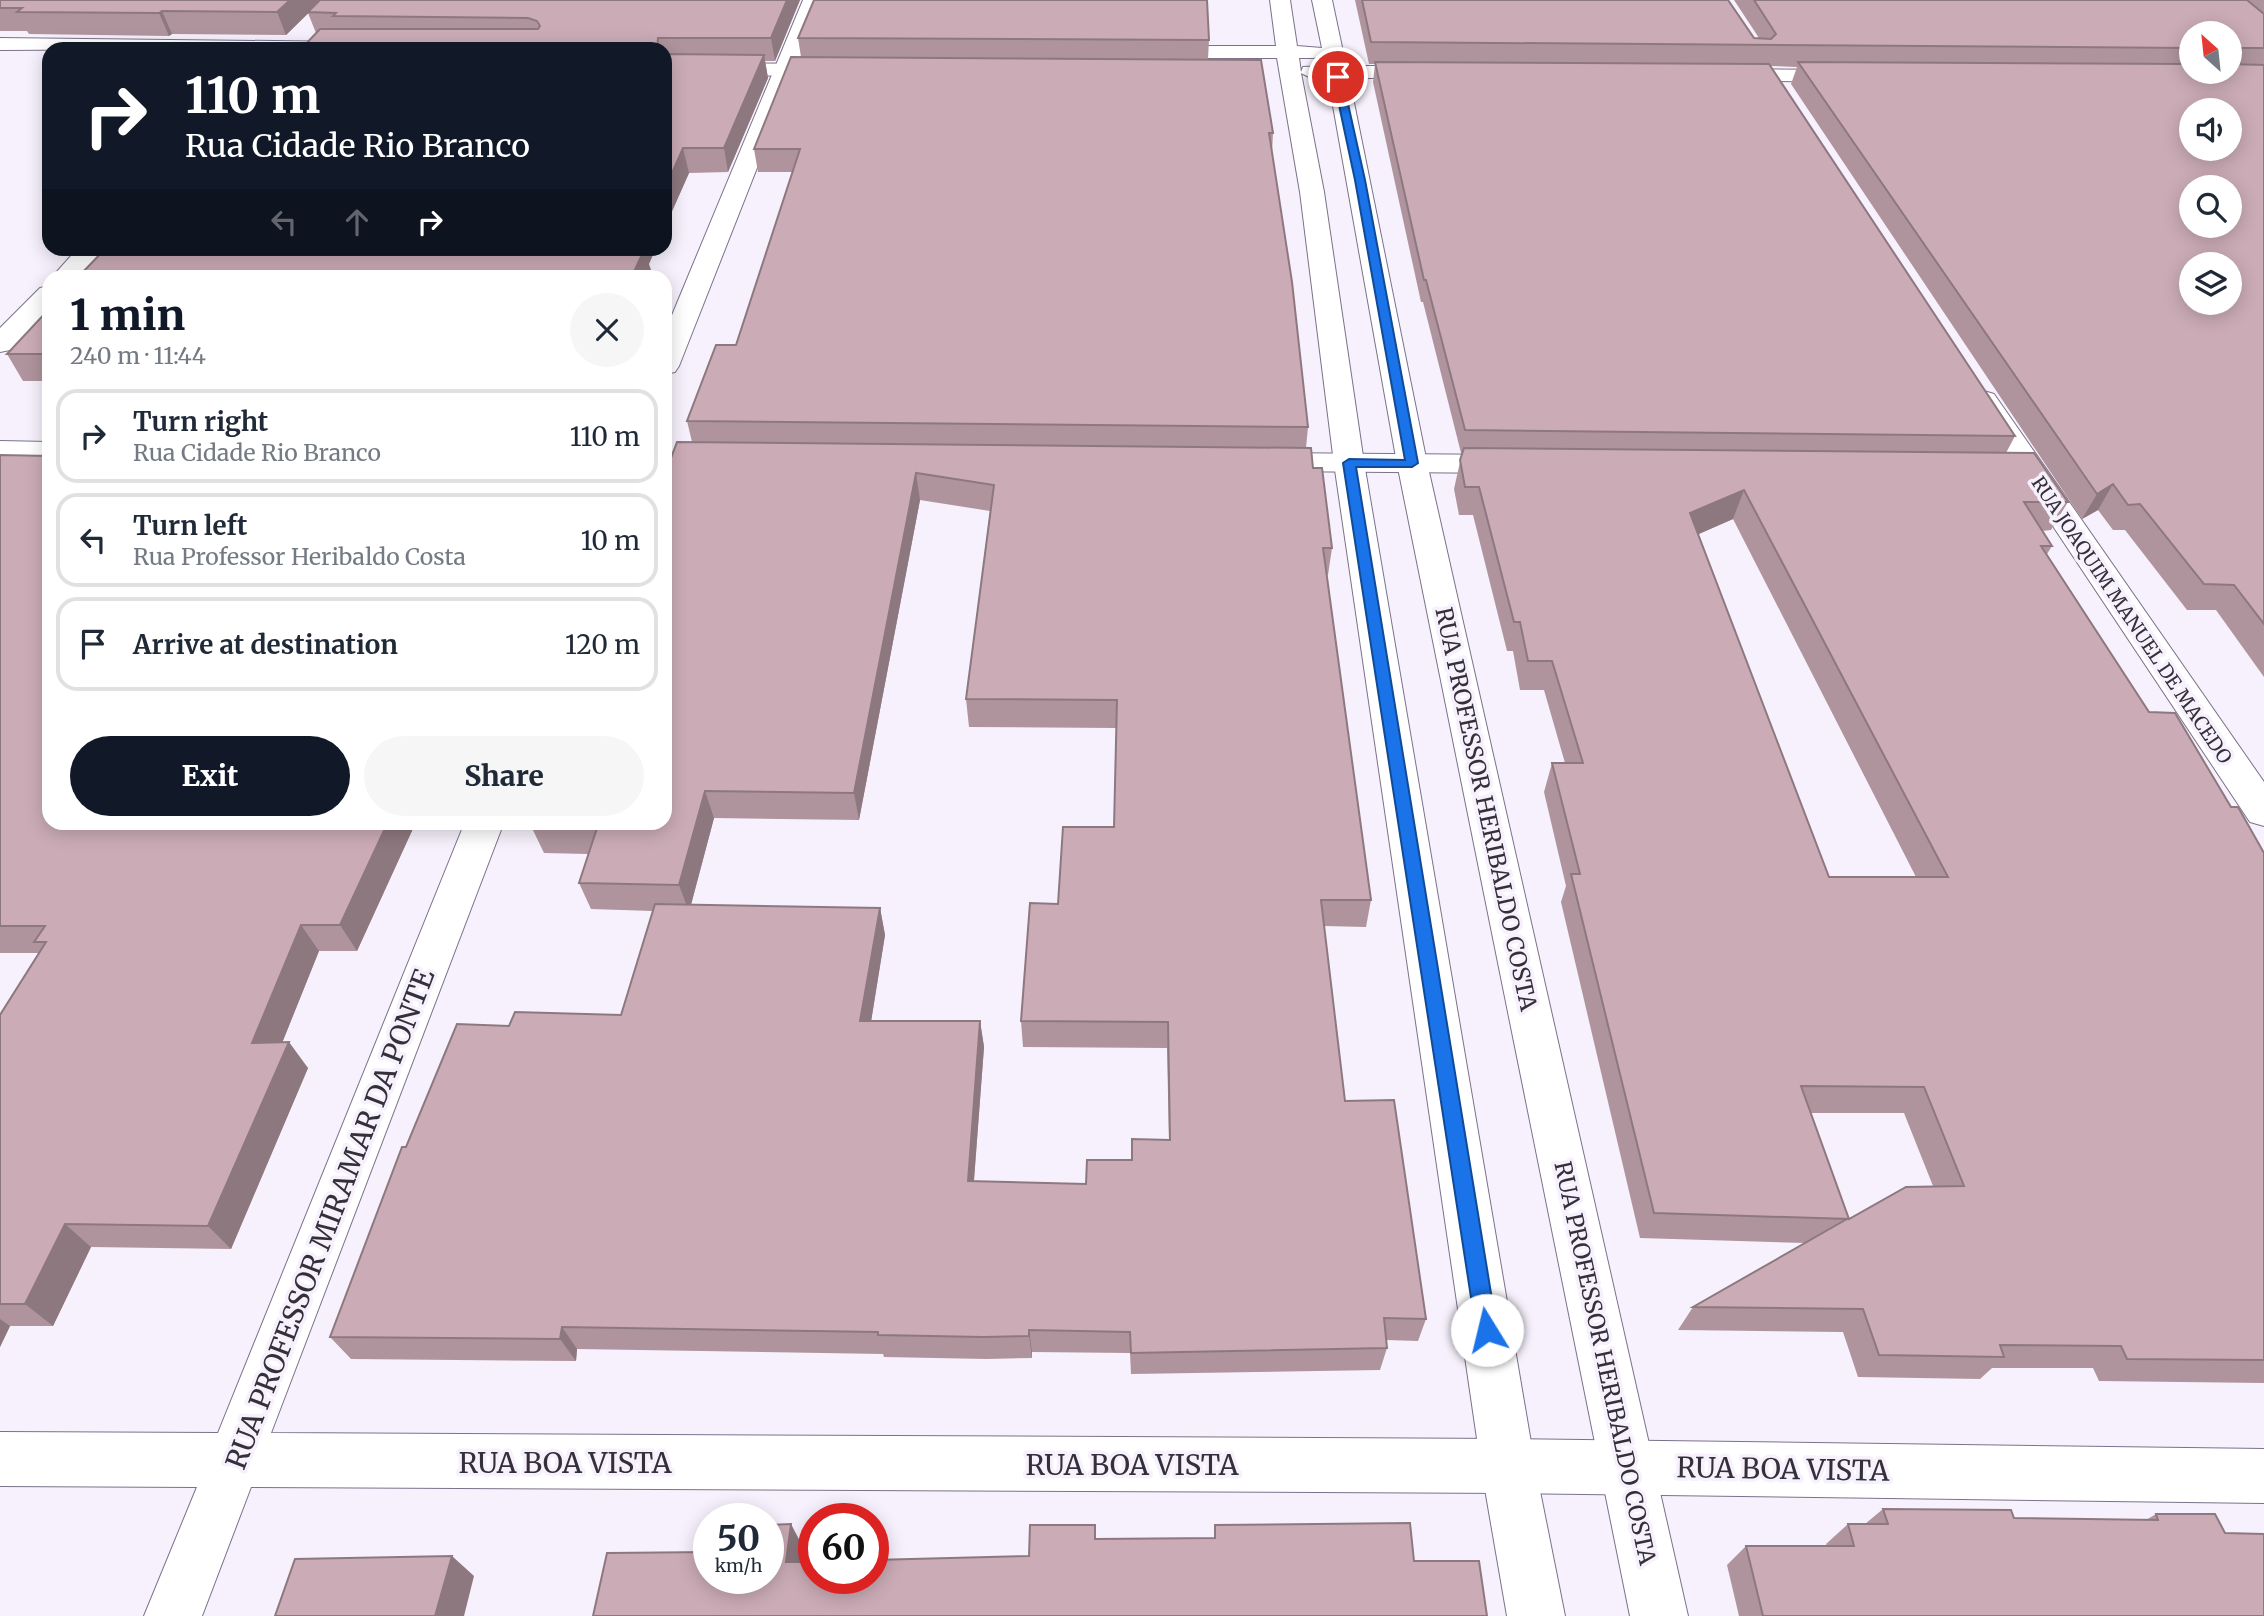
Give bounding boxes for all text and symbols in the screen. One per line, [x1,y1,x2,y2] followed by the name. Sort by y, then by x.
[2179,21,2242,84] north arrow
[2179,21,2242,315] map controls
[1308,47,1368,107] pin
[1319,58,1357,96] icon: arrive
[185,65,320,126] text: 110 m
[70,70,161,161] icon: right
[2179,98,2242,161] button: sound
[185,126,530,166] text: Rua Cidade Rio Branco
[2179,175,2242,238] button: search
[265,203,303,241] icon: left
[338,203,376,241] icon: ahead
[411,203,449,241] icon: right
[2179,252,2242,315] button: layers
[70,289,185,341] text: 1 min
[570,293,644,367] button: close
[70,341,206,370] text: 240 m · 11:44
[133,405,268,438] text: Turn right
[74,417,112,455] icon: right
[570,420,640,453] text: 110 m
[133,438,381,467] text: Rua Cidade Rio Branco
[2027,472,2238,768] street label: RUA JOAQUIM MANUEL DE MACEDO
[133,509,247,542] text: Turn left
[74,521,112,559] icon: left
[581,524,640,557] text: 10 m
[133,542,466,571] text: Rua Professor Heribaldo Costa
[1429,604,1544,1014] street label: RUA PROFESSOR HERIBALDO COSTA
[74,625,112,663] icon: arrive
[133,628,398,661] text: Arrive at destination
[565,628,640,661] text: 120 m
[70,736,350,816] button: Exit
[364,736,644,816] button: Share
[218,964,442,1474] street label: RUA PROFESSOR MIRAMAR DA PONTE
[1548,1158,1663,1568] street label: RUA PROFESSOR HERIBALDO COSTA
[1450,1293,1524,1367] position arrow
[459,1445,672,1481] street label: RUA BOA VISTA
[1026,1447,1239,1483] street label: RUA BOA VISTA
[1676,1449,1890,1489] street label: RUA BOA VISTA
[798,1503,889,1594] speed limit sign: 60
[717,1517,760,1561] text: 50
[715,1554,762,1577] text: km/h

